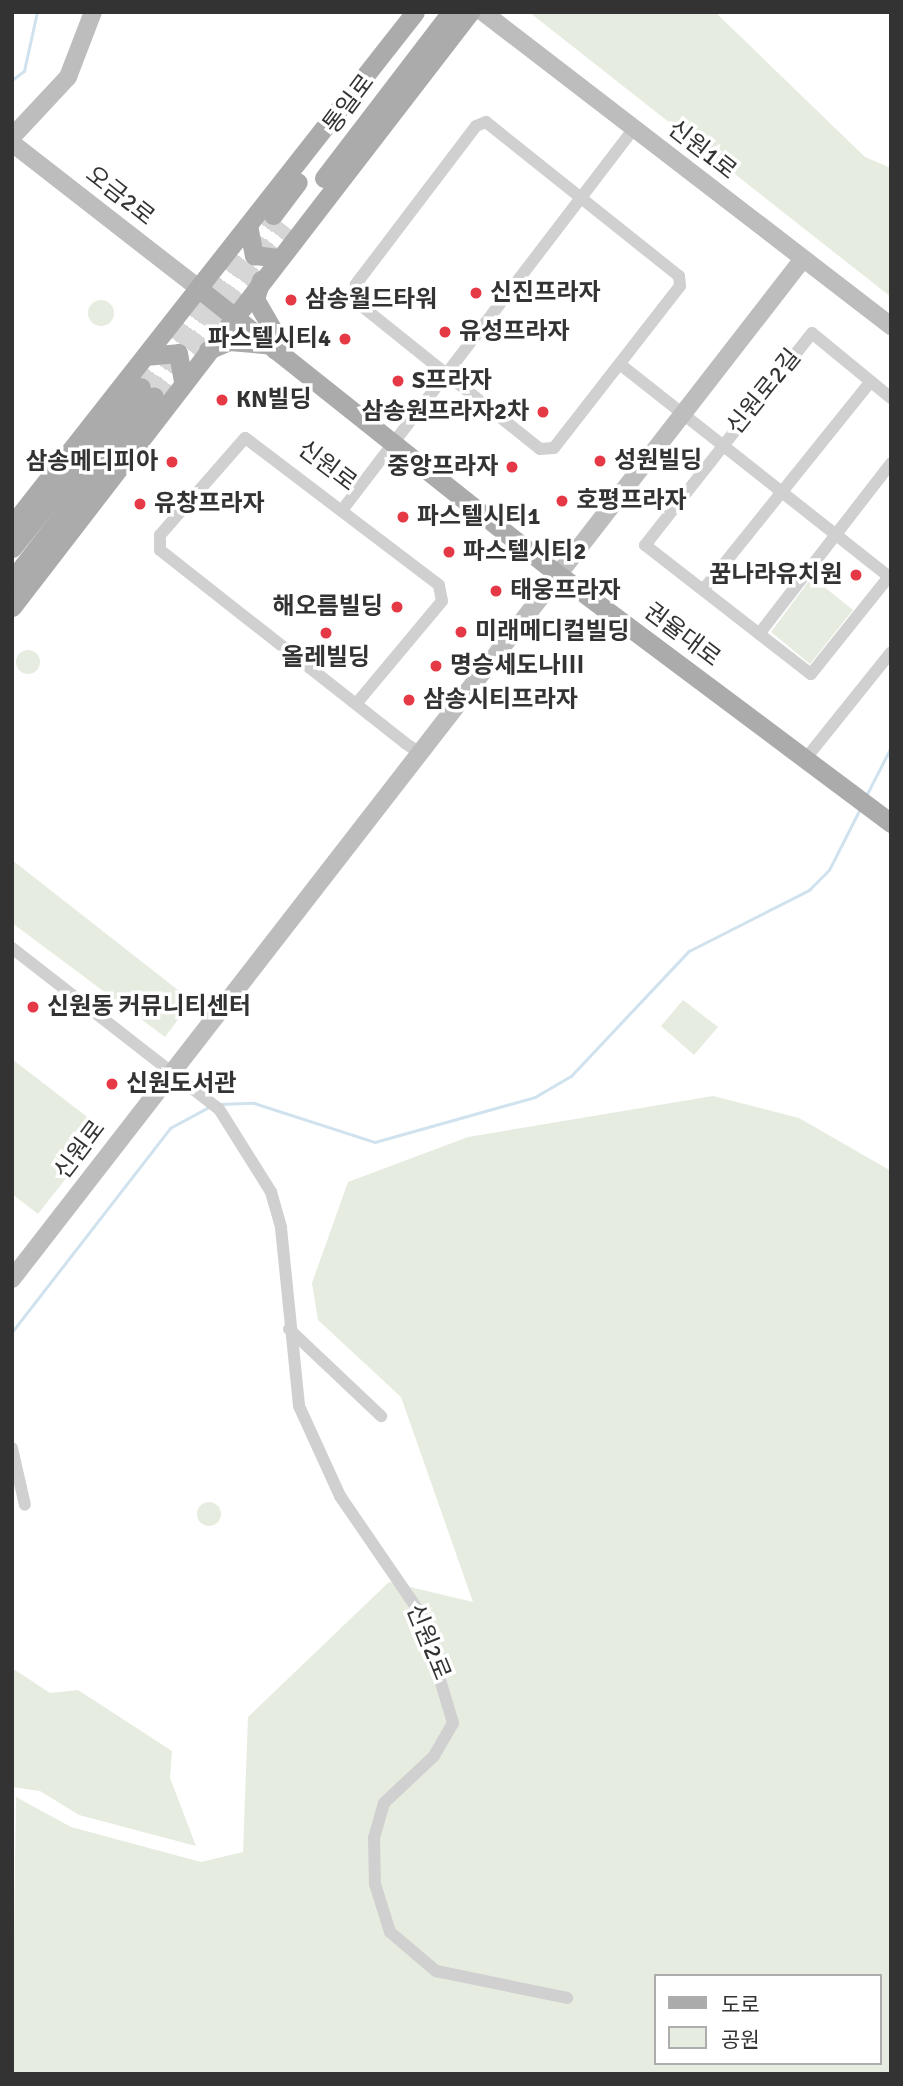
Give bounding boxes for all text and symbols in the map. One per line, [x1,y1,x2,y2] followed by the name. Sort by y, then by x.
[318,69,380,139] street label: 통일로
[662,114,742,186] street label: 신원1로
[80,160,160,232] street label: 오금2로
[490,279,600,307] place label: 신진프라자
[468,285,484,301] marker: 신진프라자
[305,286,437,314] place label: 삼송월드타워
[283,292,299,308] marker: 삼송월드타워
[459,318,569,346] place label: 유성프라자
[437,324,453,340] marker: 유성프라자
[208,325,331,353] place label: 파스텔시티4
[337,331,353,347] marker: 파스텔시티4
[721,344,807,440] street label: 신원로2길
[412,367,492,395] place label: S프라자
[390,373,406,389] marker: S프라자
[236,386,312,414] place label: KN빌딩
[214,392,230,408] marker: KN빌딩
[361,398,529,426] place label: 삼송원프라자2차
[535,404,551,420] marker: 삼송원프라자2차
[292,435,362,497] street label: 신원로
[614,447,702,475] place label: 성원빌딩
[26,448,158,476] place label: 삼송메디피아
[388,453,498,481] place label: 중앙프라자
[592,453,608,469] marker: 성원빌딩
[164,454,180,470] marker: 삼송메디피아
[504,459,520,475] marker: 중앙프라자
[576,487,686,515] place label: 호평프라자
[154,490,264,518] place label: 유창프라자
[554,493,570,509] marker: 호평프라자
[132,496,148,512] marker: 유창프라자
[417,503,540,531] place label: 파스텔시티1
[395,509,411,525] marker: 파스텔시티1
[463,538,586,566] place label: 파스텔시티2
[441,544,457,560] marker: 파스텔시티2
[710,561,842,589] place label: 꿈나라유치원
[848,567,864,583] marker: 꿈나라유치원
[510,577,620,605] place label: 태웅프라자
[488,583,504,599] marker: 태웅프라자
[273,593,383,621] place label: 해오름빌딩
[638,597,726,673] street label: 권율대로
[389,599,405,615] marker: 해오름빌딩
[475,618,630,646] place label: 미래메디컬빌딩
[453,624,469,640] marker: 미래메디컬빌딩
[318,625,334,641] marker: 올레빌딩
[282,644,370,672] place label: 올레빌딩
[450,652,584,680] place label: 명승세도나Ⅲ
[428,658,444,674] marker: 명승세도나Ⅲ
[423,686,578,714] place label: 삼송시티프라자
[401,692,417,708] marker: 삼송시티프라자
[47,993,251,1021] place label: 신원동 커뮤니티센터
[25,999,41,1015] marker: 신원동 커뮤니티센터
[126,1070,236,1098] place label: 신원도서관
[104,1076,120,1092] marker: 신원도서관
[49,1115,111,1185] street label: 신원로
[400,1600,456,1684] street label: 신원2로
[654,1974,882,2065] legend
[721,1992,760,2018] text: 도로
[721,2027,760,2053] text: 공원

